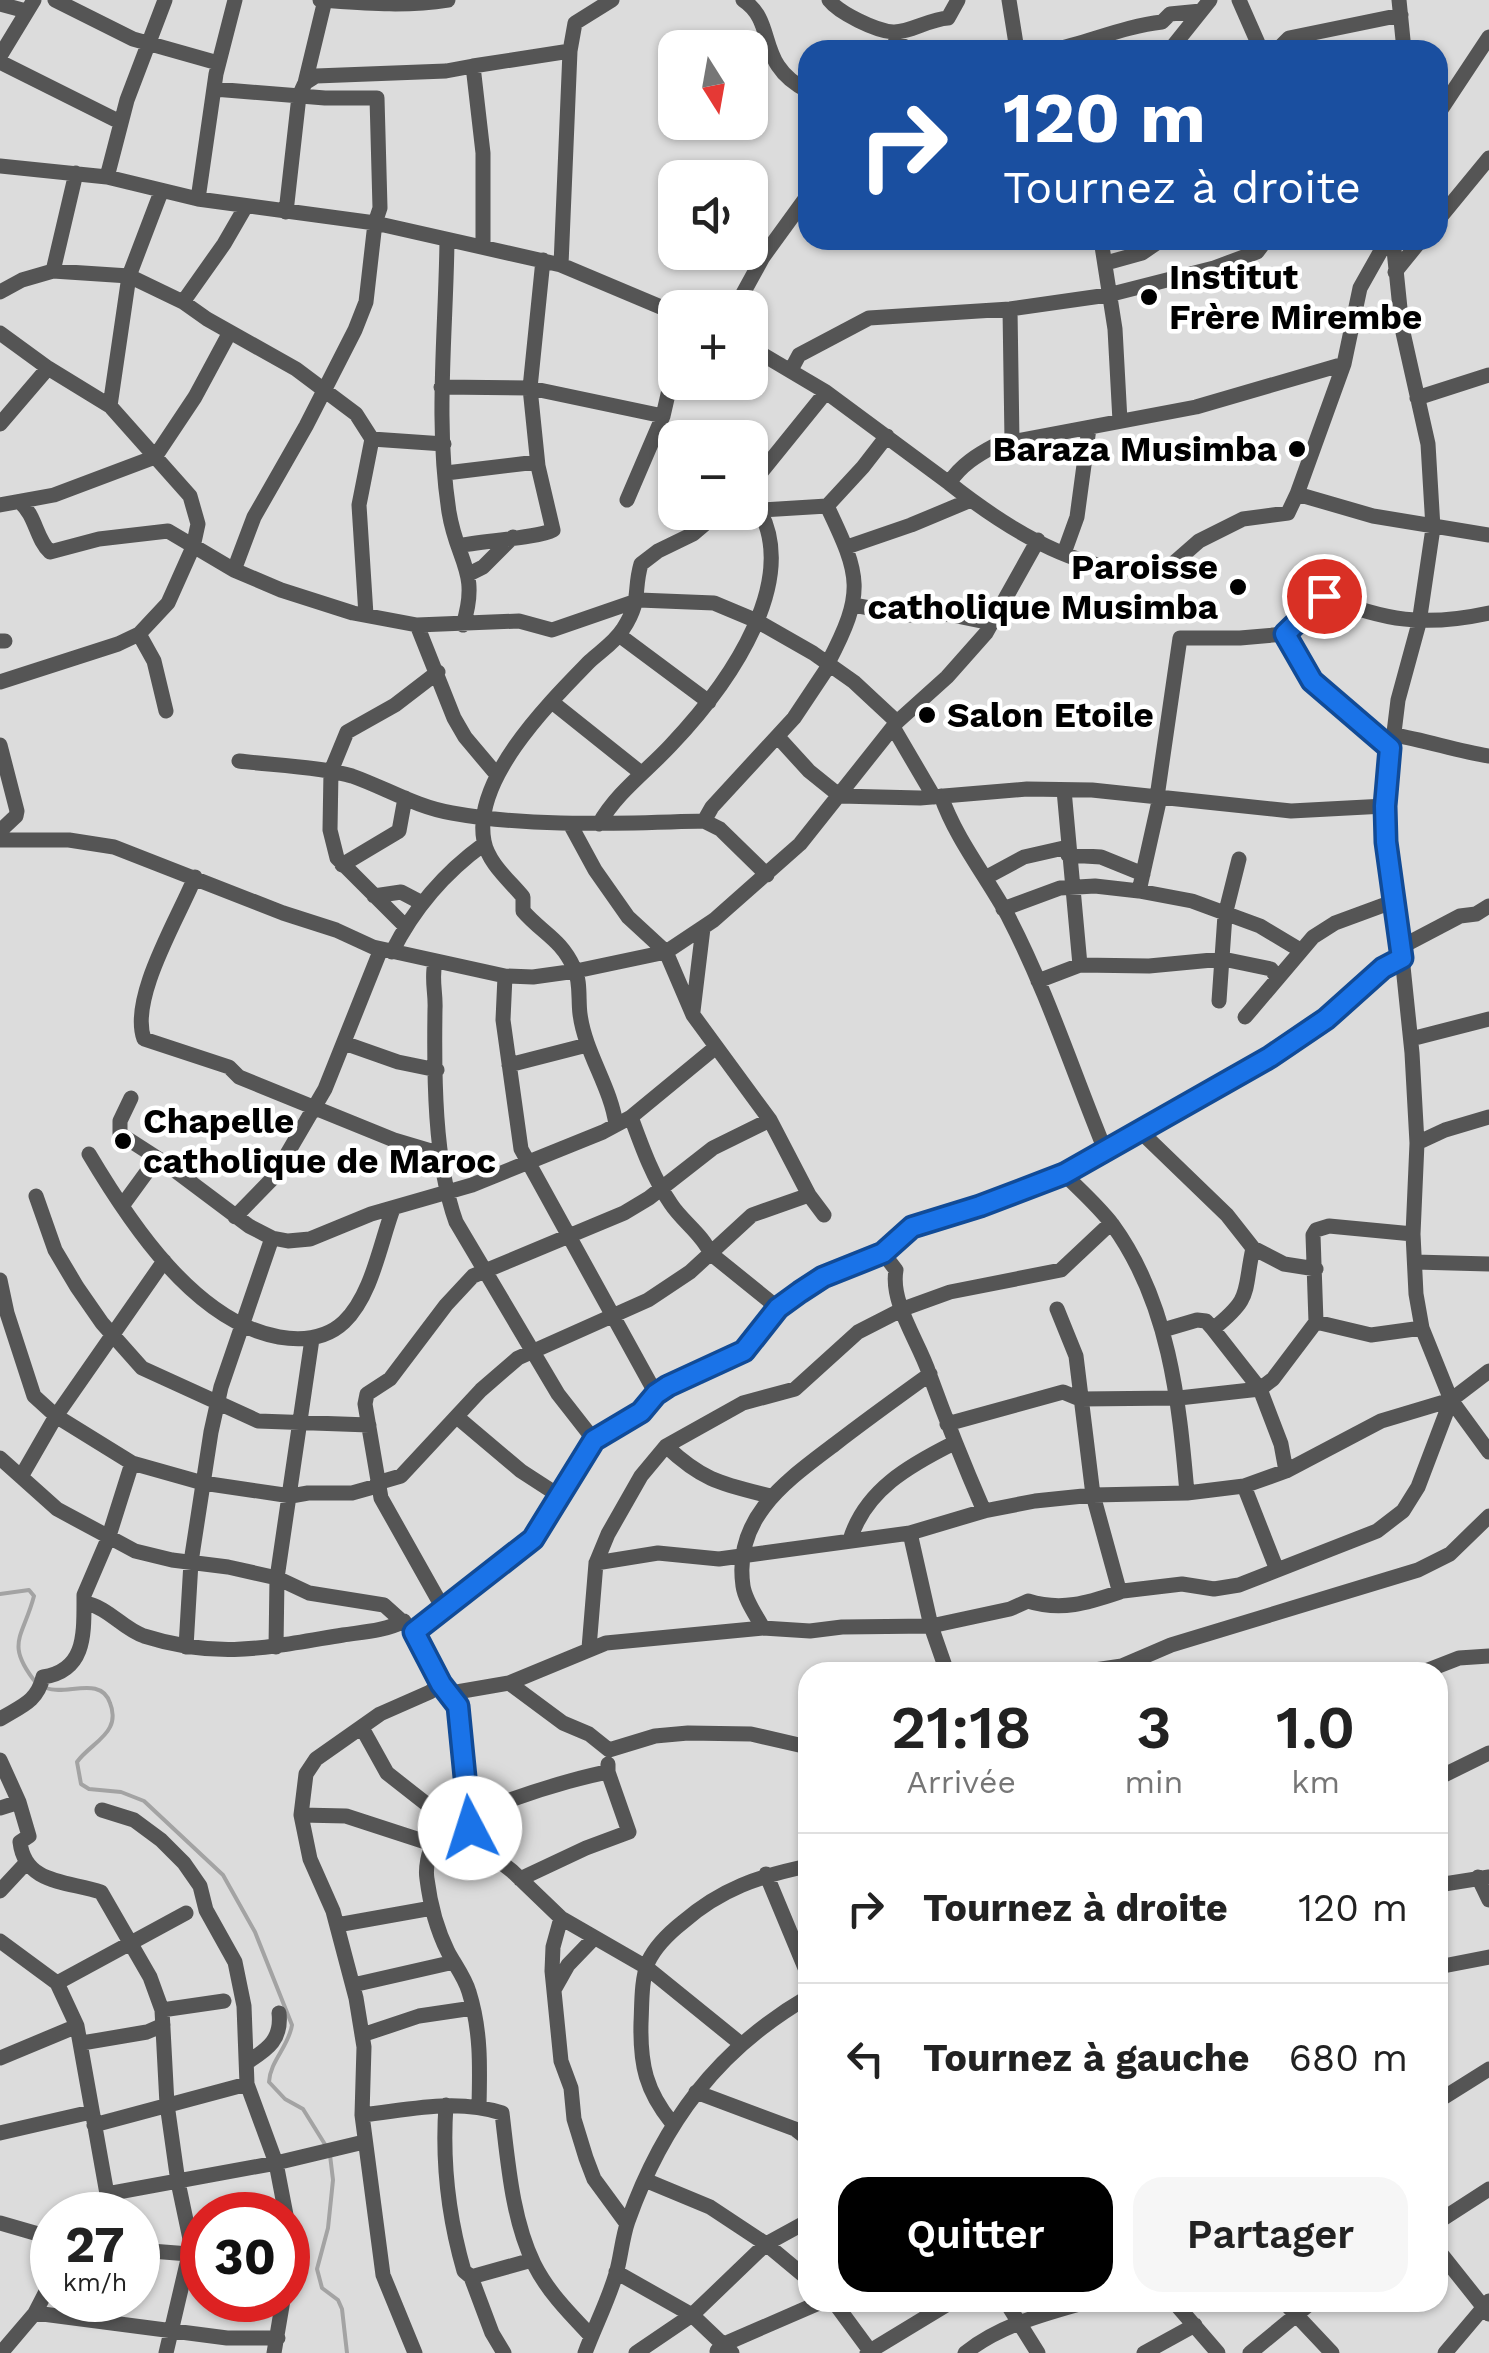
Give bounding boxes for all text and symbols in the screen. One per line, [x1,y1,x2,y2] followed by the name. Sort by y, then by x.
[658,30,768,140] north arrow
[658,30,768,530] map controls
[1003,77,1206,159] text: 120 m
[838,80,968,210] icon: right
[658,160,768,270] button: sound
[1003,161,1361,214] text: Tournez à droite
[1169,256,1422,338] place label: Institut Frère Mirembe
[1138,286,1160,308] marker: Institut Frère Mirembe
[658,290,768,400] button: +
[658,420,768,530] button: −
[992,428,1278,470] place label: Baraza Musimba
[1286,438,1308,460] marker: Baraza Musimba
[867,546,1219,628] place label: Paroisse catholique Musimba
[1282,554,1367,639] pin
[1297,569,1352,624] icon: arrive
[1227,576,1249,598] marker: Paroisse catholique Musimba
[947,694,1154,736] place label: Salon Etoile
[916,704,938,726] marker: Salon Etoile
[143,1100,496,1182] place label: Chapelle catholique de Maroc
[112,1130,134,1152] marker: Chapelle catholique de Maroc
[891,1692,1032,1763] text: 21:18
[1136,1692,1172,1763] text: 3
[1276,1692,1355,1763] text: 1.0
[907,1763,1016,1801] text: Arrivée
[1124,1763,1183,1801] text: min
[1291,1763,1340,1801] text: km
[418,1776,522,1880] position arrow
[838,1881,893,1936] icon: right
[923,1886,1228,1930] text: Tournez à droite
[1298,1886,1408,1930] text: 120 m
[838,2031,893,2086] icon: left
[923,2036,1249,2080] text: Tournez à gauche
[1289,2036,1408,2080] text: 680 m
[838,2177,1113,2292] button: Quitter
[1133,2177,1408,2292] button: Partager
[180,2192,310,2322] speed limit sign: 30
[65,2215,125,2274] text: 27
[63,2268,127,2297] text: km/h

